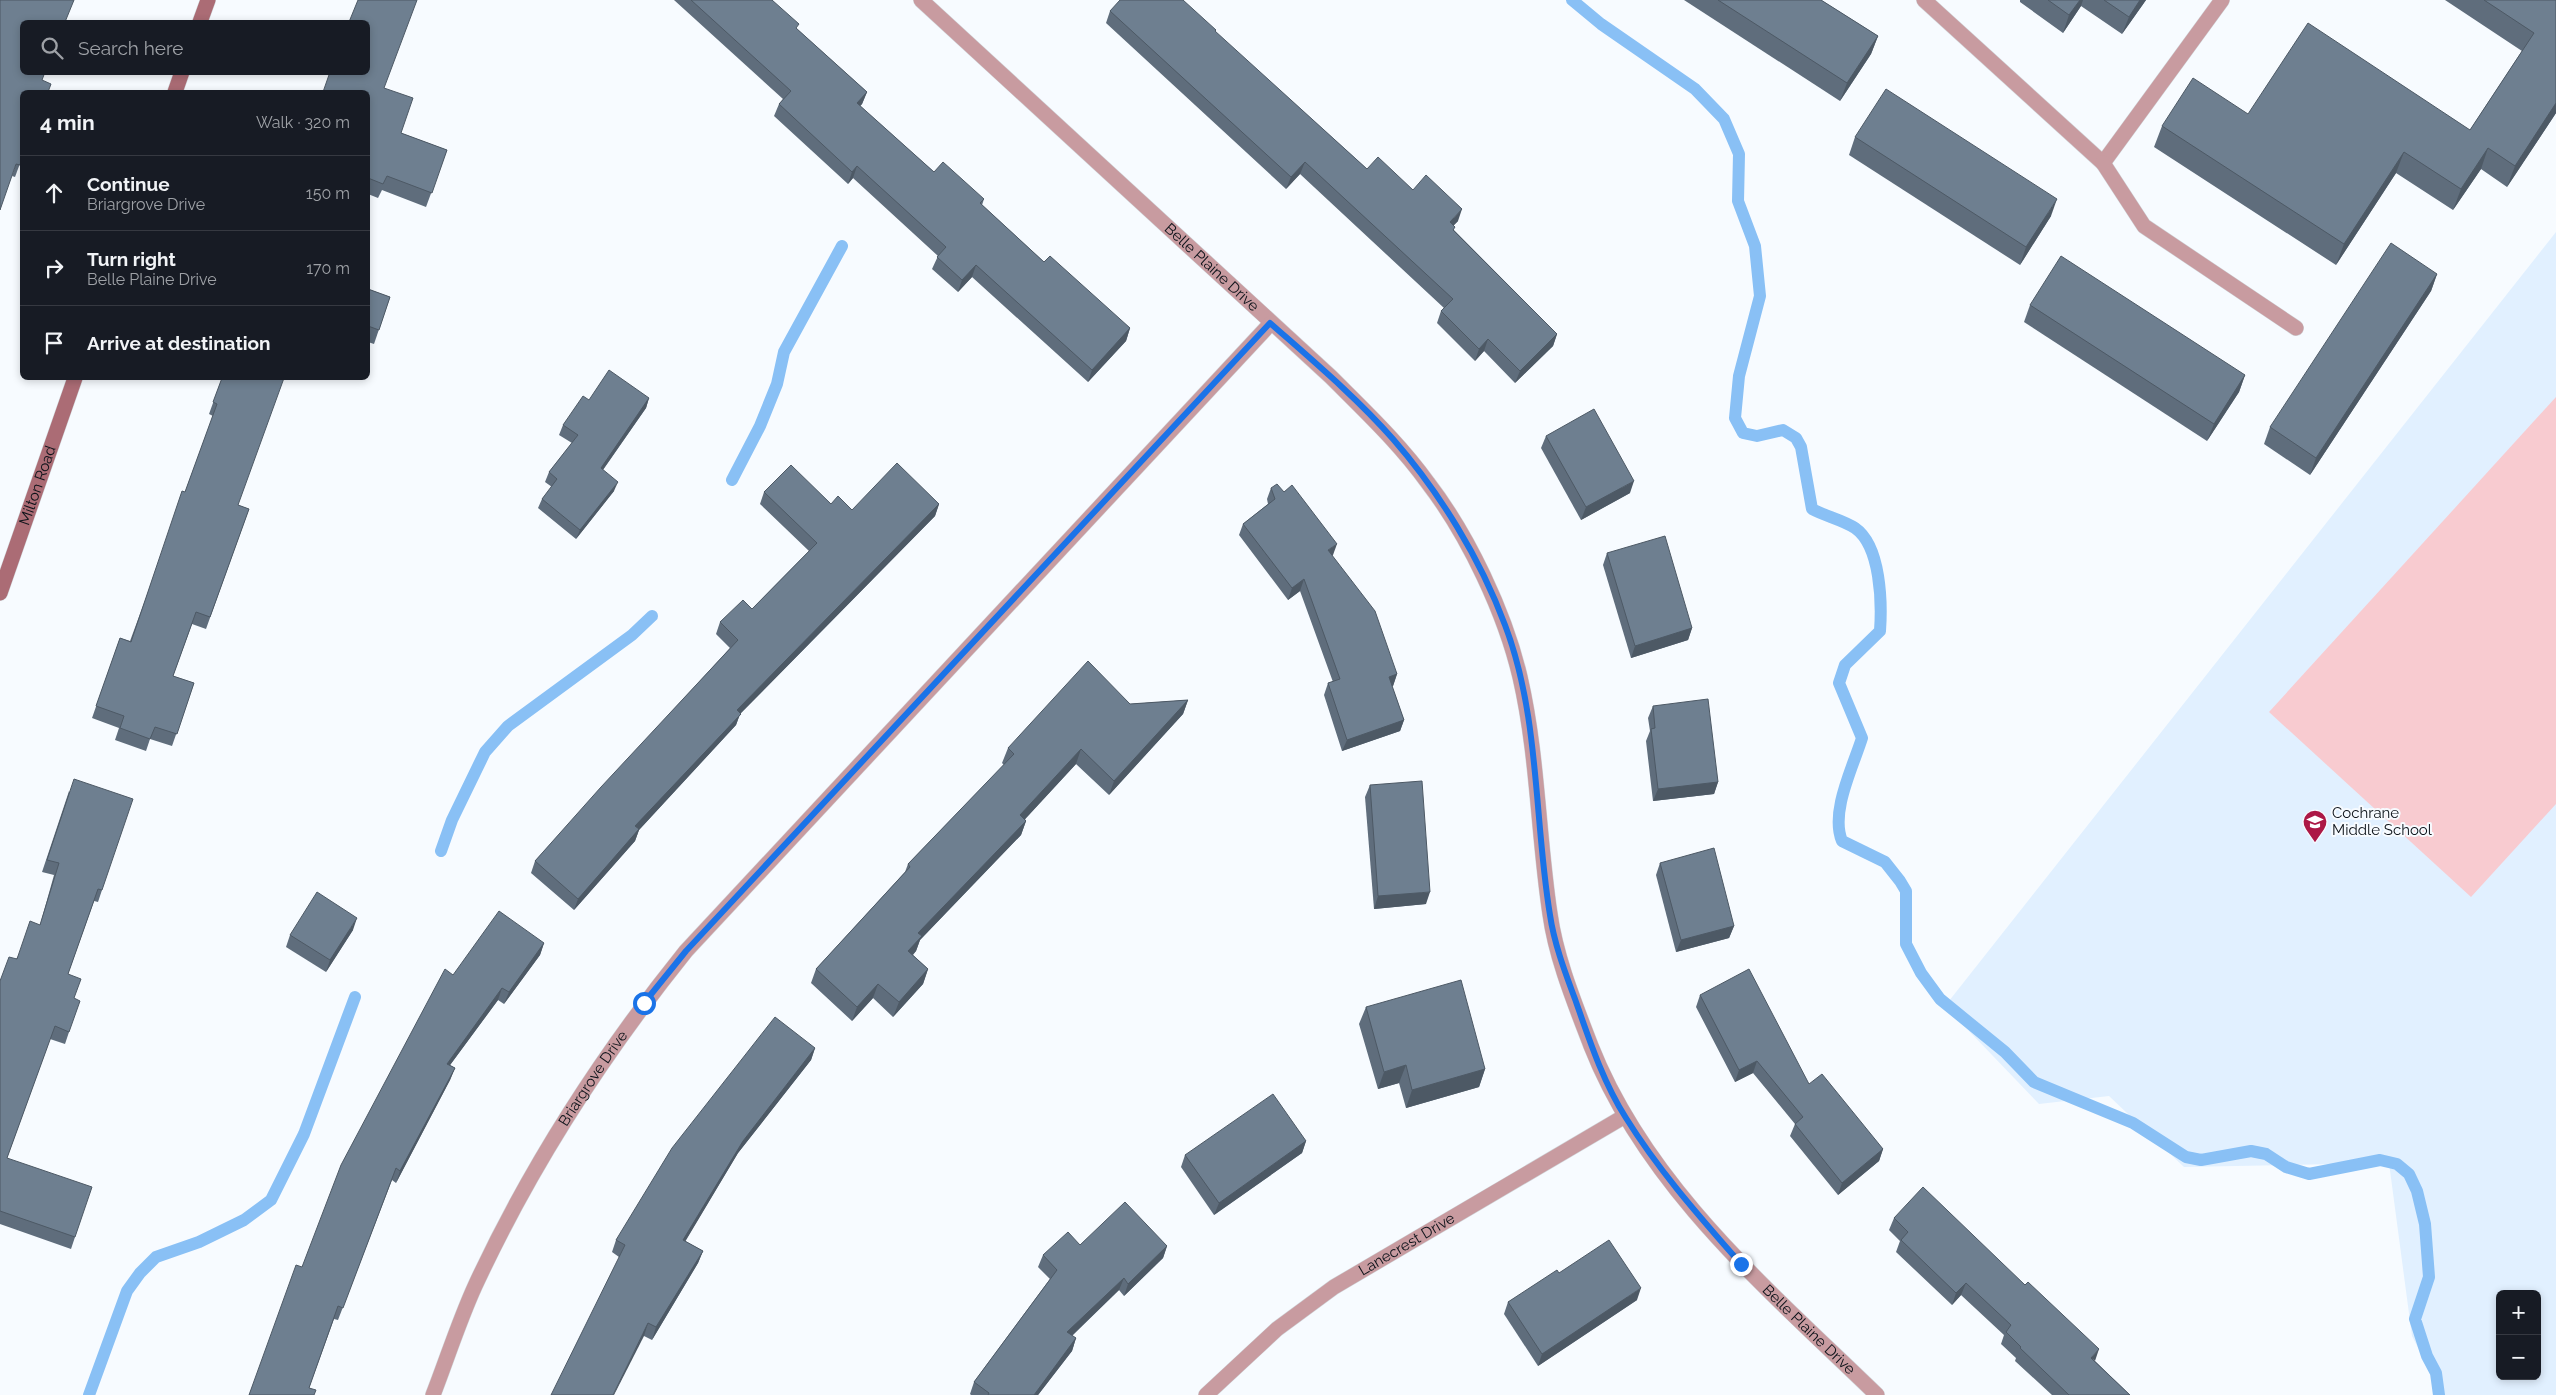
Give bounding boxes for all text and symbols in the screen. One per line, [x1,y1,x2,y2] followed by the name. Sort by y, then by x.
[20,20,370,75] search box
[38,34,66,62] icon: search
[78,37,184,59] text: Search here
[40,110,95,135] text: 4 min
[256,113,350,132] text: Walk · 320 m
[87,173,170,195] text: Continue
[40,179,68,207] icon: ahead
[306,184,350,203] text: 150 m
[87,195,205,214] text: Briargrove Drive
[1161,220,1263,315] street label: Belle Plaine Drive
[87,248,176,270] text: Turn right
[40,254,68,282] icon: right
[306,259,350,278] text: 170 m
[87,270,217,289] text: Belle Plaine Drive
[40,329,68,357] icon: arrive
[87,332,271,354] text: Arrive at destination
[15,443,60,528] street label: Milton Road
[2332,804,2433,839] place label: Cochrane Middle School
[2302,809,2328,843] school or university icon: Cochrane Middle School
[633,992,656,1015] route start
[555,1027,631,1129] street label: Briargrove Drive
[1355,1209,1458,1280] street label: Lanecrest Drive
[1730,1253,1753,1276] route end
[1759,1281,1859,1378] street label: Belle Plaine Drive
[2496,1290,2541,1380] map controls
[2496,1290,2541,1335] button: +
[2496,1335,2541,1380] button: −

